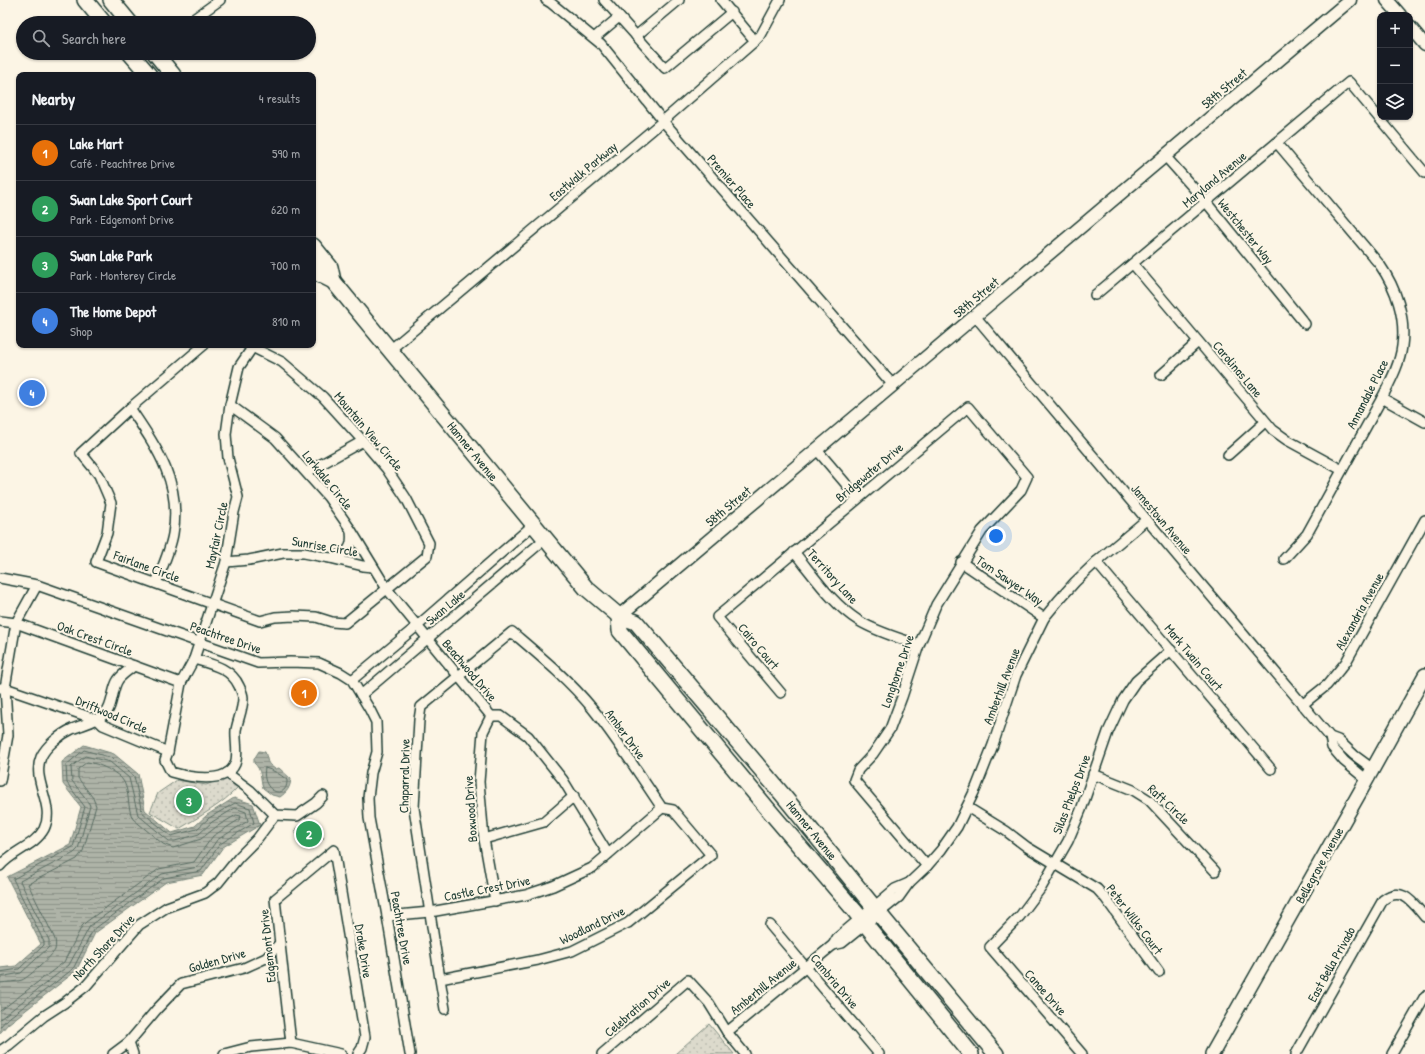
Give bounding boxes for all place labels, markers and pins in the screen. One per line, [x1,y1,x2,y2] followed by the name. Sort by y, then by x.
[19,378,45,408] pin: 4
[291,678,317,708] pin: 1
[176,786,202,816] pin: 3
[296,819,322,849] pin: 2

